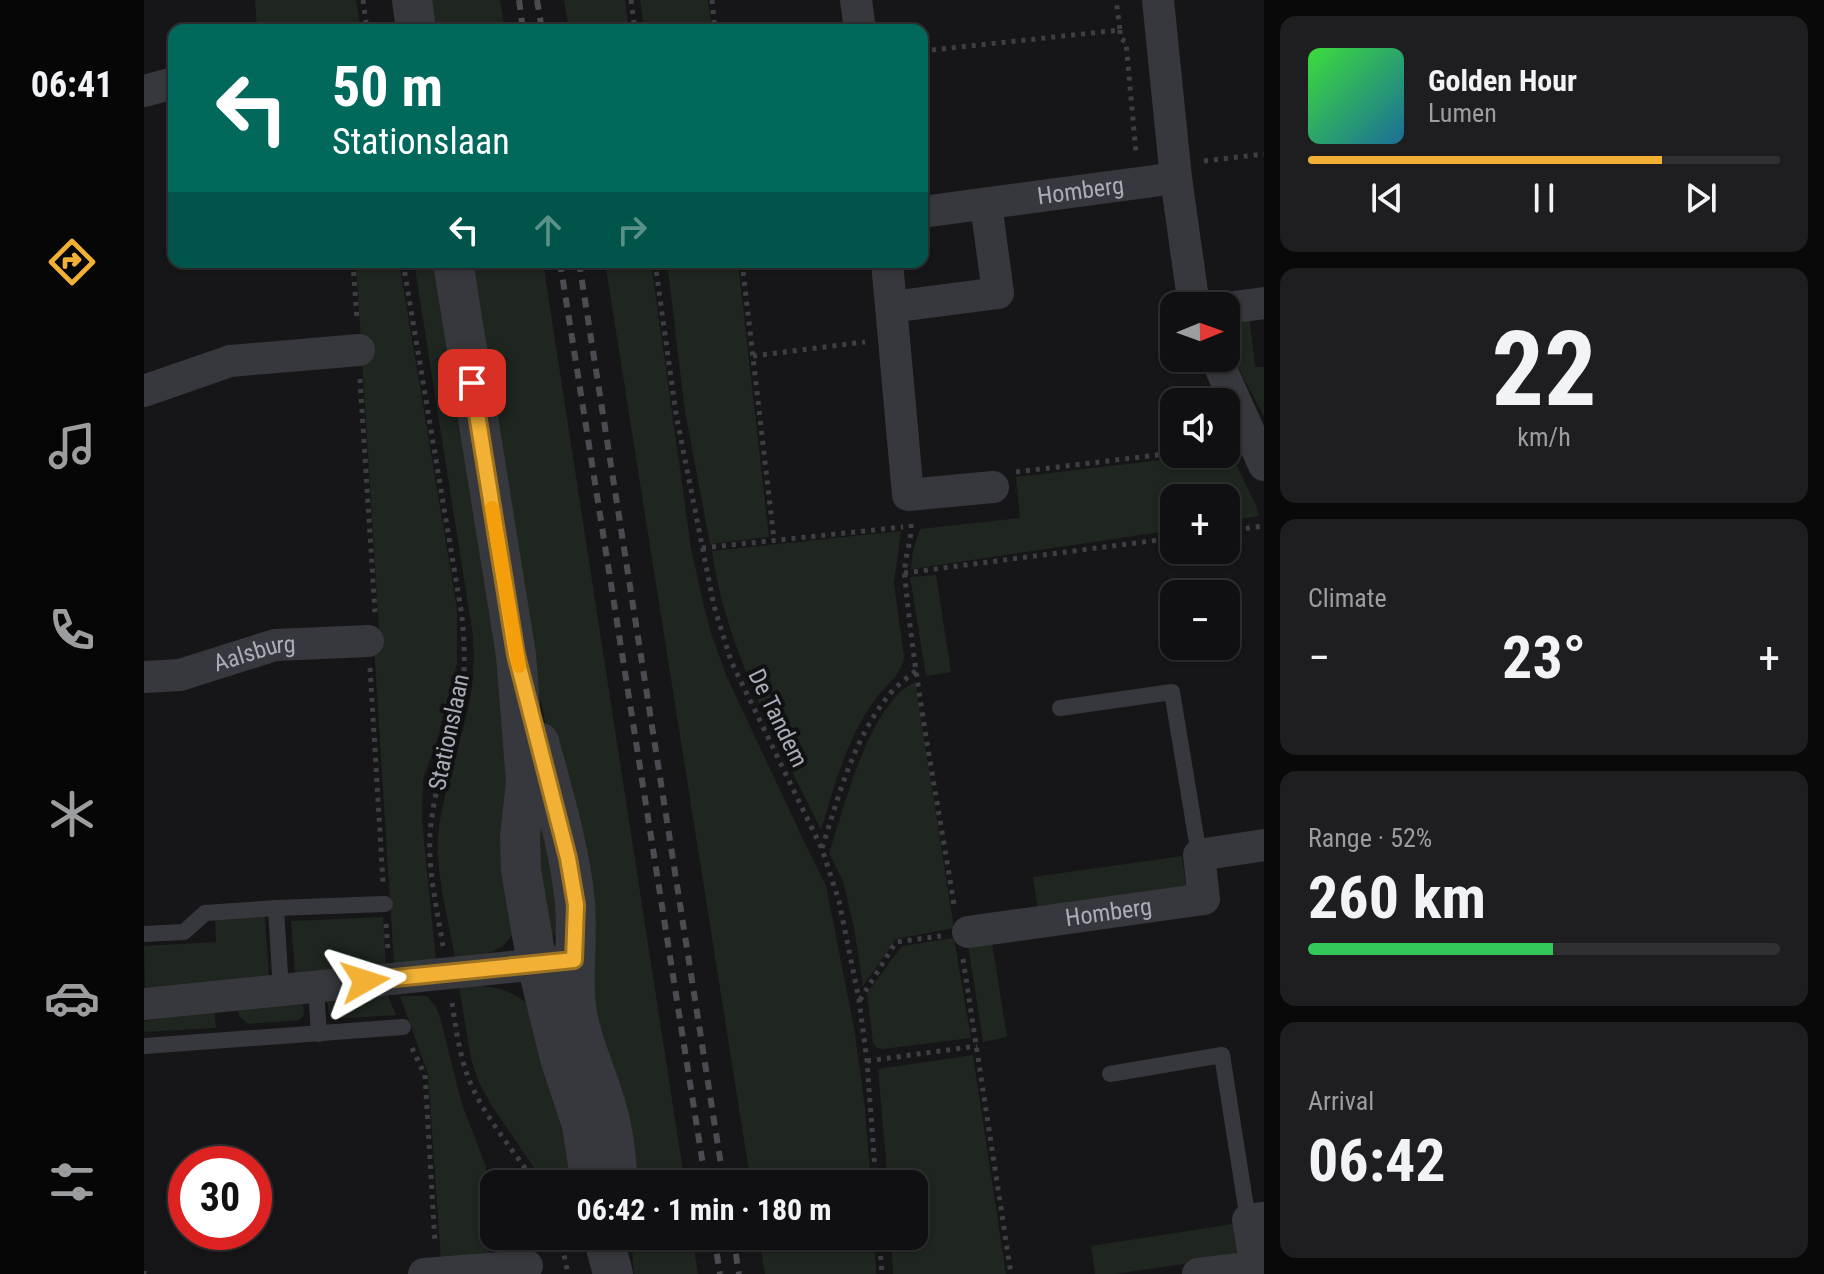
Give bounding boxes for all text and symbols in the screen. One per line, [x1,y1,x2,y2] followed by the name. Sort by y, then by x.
[332,54,443,120] text: 50 m
[200,56,304,160] icon: left
[1428,63,1577,98] text: Golden Hour
[31,64,113,106] text: 06:41
[1428,98,1497,128] text: Lumen
[332,121,510,163] text: Stationslaan
[1036,171,1126,210] street label: Homberg
[1365,176,1409,220] icon: previous
[1522,176,1566,220] icon: pause
[1679,176,1723,220] icon: next
[442,208,486,252] icon: left
[526,208,570,252] icon: ahead
[610,208,654,252] icon: right
[44,234,100,290] icon: directions
[1160,292,1240,372] north arrow
[1160,292,1240,660] map controls
[1491,309,1597,430] text: 22
[438,349,506,417] pin
[450,361,494,405] icon: arrive
[1160,388,1240,468] button: sound
[44,418,100,474] icon: music
[1517,422,1571,452] text: km/h
[1160,484,1240,564] button: +
[1160,580,1240,660] button: −
[1308,583,1387,613] text: Climate
[44,602,100,658] icon: phone
[1502,622,1586,693] text: 23°
[210,630,296,678] street label: Aalsburg
[1308,632,1330,684] text: −
[1758,632,1780,684] text: +
[742,664,814,772] street label: De Tandem
[423,671,475,793] street label: Stationslaan
[44,786,100,842] icon: climate
[1308,823,1432,853] text: Range · 52%
[1308,862,1486,933] text: 260 km
[1064,892,1154,932] street label: Homberg
[323,939,407,1023] position arrow
[44,970,100,1026] icon: car
[1308,1086,1374,1116] text: Arrival
[1308,1125,1446,1196] text: 06:42
[168,1146,272,1250] speed limit sign: 30
[44,1154,100,1210] icon: filters
[577,1192,831,1227] text: 06:42 · 1 min · 180 m

